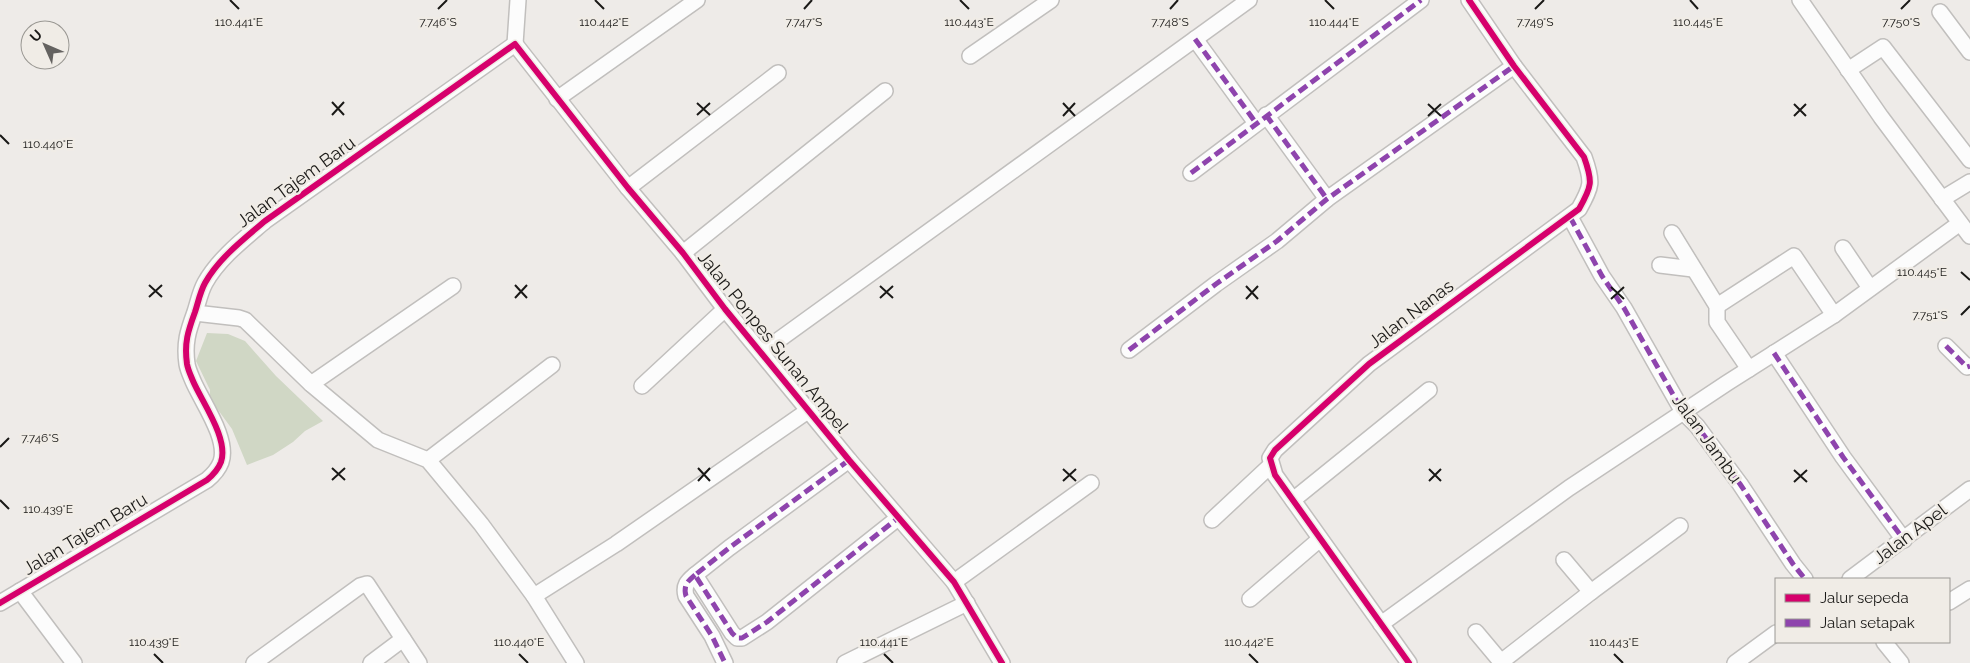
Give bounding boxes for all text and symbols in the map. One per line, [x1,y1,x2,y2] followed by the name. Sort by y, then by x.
[215,15,263,29] text: 110.441°E
[419,15,457,29] text: 7.746°S
[579,15,629,29] text: 110.442°E
[786,15,822,29] text: 7.747°S
[944,15,994,29] text: 110.443°E
[1151,15,1189,29] text: 7.748°S
[1309,15,1359,29] text: 110.444°E
[1516,15,1554,29] text: 7.749°S
[1673,15,1723,29] text: 110.445°E
[1882,15,1920,29] text: 7.750°S
[20,20,70,70] north arrow
[26,26,45,45] text: U
[232,132,359,232] street label: Jalan Tajem Baru
[23,137,73,151] text: 110.440°E
[694,247,853,437] street label: Jalan Ponpes Sunan Ampel
[1897,265,1947,279] text: 110.445°E
[1364,275,1457,352] street label: Jalan Nanas
[1912,308,1948,322] text: 7.751°S
[1668,390,1747,487] street label: Jalan Jambu
[21,431,59,445] text: 7.746°S
[19,488,151,579] street label: Jalan Tajem Baru
[1869,499,1951,568] street label: Jalan Apel
[23,502,73,516] text: 110.439°E
[1775,578,1950,643] legend
[1820,589,1909,607] text: Jalur sepeda
[1820,614,1915,632] text: Jalan setapak
[129,635,179,649] text: 110.439°E
[494,635,544,649] text: 110.440°E
[860,635,908,649] text: 110.441°E
[1224,635,1274,649] text: 110.442°E
[1589,635,1639,649] text: 110.443°E

